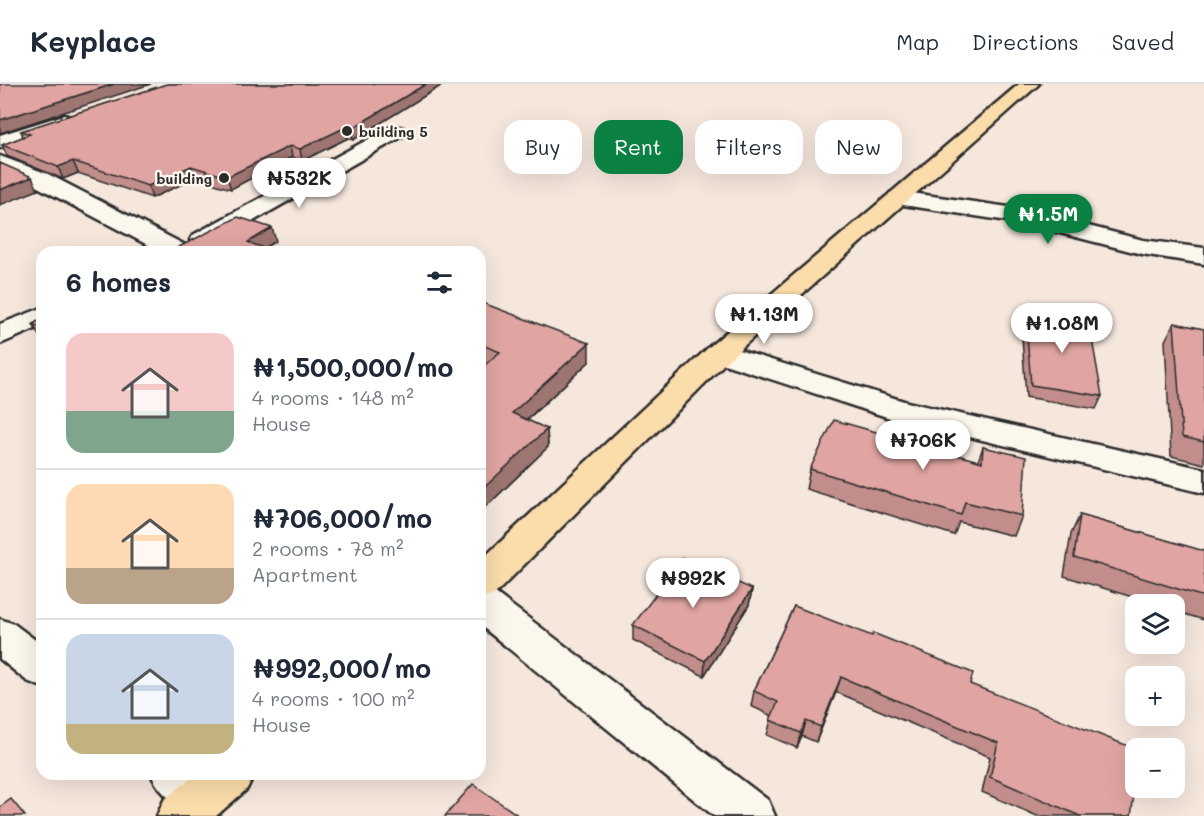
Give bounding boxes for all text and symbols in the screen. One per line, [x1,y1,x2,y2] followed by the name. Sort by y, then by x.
[30,23,156,59] text: Keyplace
[896,28,939,55] text: Map
[972,28,1079,55] text: Directions
[1112,28,1174,55] text: Saved
[504,120,582,174] chip: Buy
[594,120,683,174] chip: Rent
[695,120,803,174] chip: Filters
[815,120,902,174] chip: New
[359,122,428,141] place label: building 5
[340,124,354,138] marker: building 5
[257,158,341,209] pin: ₦532K
[266,164,332,190] text: ₦532K
[157,169,212,188] place label: building
[217,171,231,185] marker: building
[1006,194,1090,245] pin: ₦1.5M
[1018,200,1078,226] text: ₦1.5M
[66,265,171,299] text: 6 homes
[423,266,456,299] icon: filters
[715,294,813,345] pin: ₦1.13M
[729,300,799,326] text: ₦1.13M
[1013,303,1111,354] pin: ₦1.08M
[1025,309,1099,335] text: ₦1.08M
[252,350,453,384] text: ₦1,500,000/mo
[114,357,186,429] icon: home
[252,384,414,410] text: 4 rooms · 148 m²
[252,410,311,436] text: House
[881,420,965,471] pin: ₦706K
[889,426,957,452] text: ₦706K
[252,501,432,535] text: ₦706,000/mo
[114,508,186,580] icon: home
[252,535,404,561] text: 2 rooms · 78 m²
[651,558,735,609] pin: ₦992K
[252,561,358,587] text: Apartment
[660,564,726,590] text: ₦992K
[1125,594,1185,798] map controls
[1125,594,1185,654] button: layers
[252,651,431,685] text: ₦992,000/mo
[114,658,186,730] icon: home
[1125,666,1185,726] button: +
[252,685,415,711] text: 4 rooms · 100 m²
[252,711,311,737] text: House
[1125,738,1185,798] button: −

